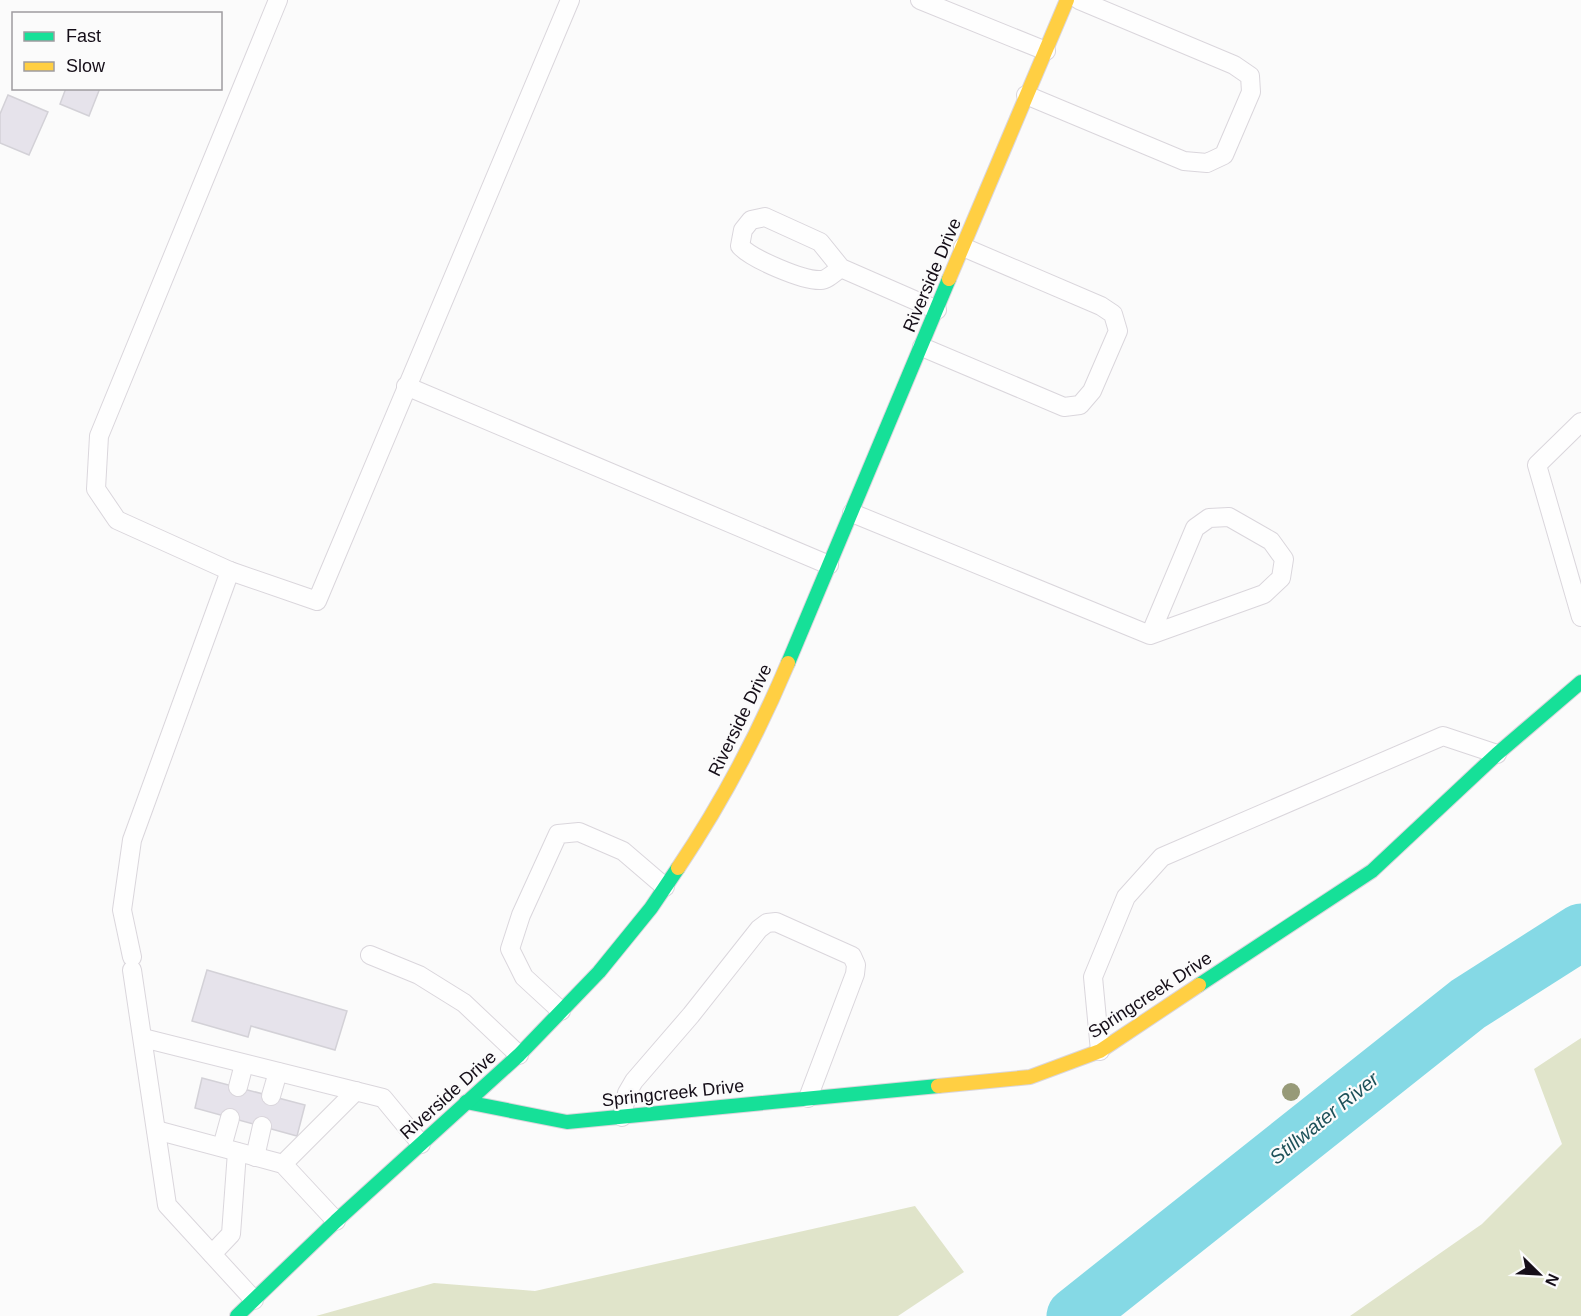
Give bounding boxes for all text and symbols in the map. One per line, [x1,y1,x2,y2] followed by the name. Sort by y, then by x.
[12,12,222,90] legend
[66,26,101,46] text: Fast
[66,56,106,76] text: Slow
[899,215,965,335] street label: Riverside Drive
[704,661,776,779] street label: Riverside Drive
[1085,948,1215,1042] street label: Springcreek Drive
[396,1047,500,1143] street label: Riverside Drive
[1265,1067,1384,1169] water label: Stillwater River
[601,1076,745,1110] street label: Springcreek Drive
[1509,1244,1569,1304] north arrow
[1542,1271,1562,1289] text: N

